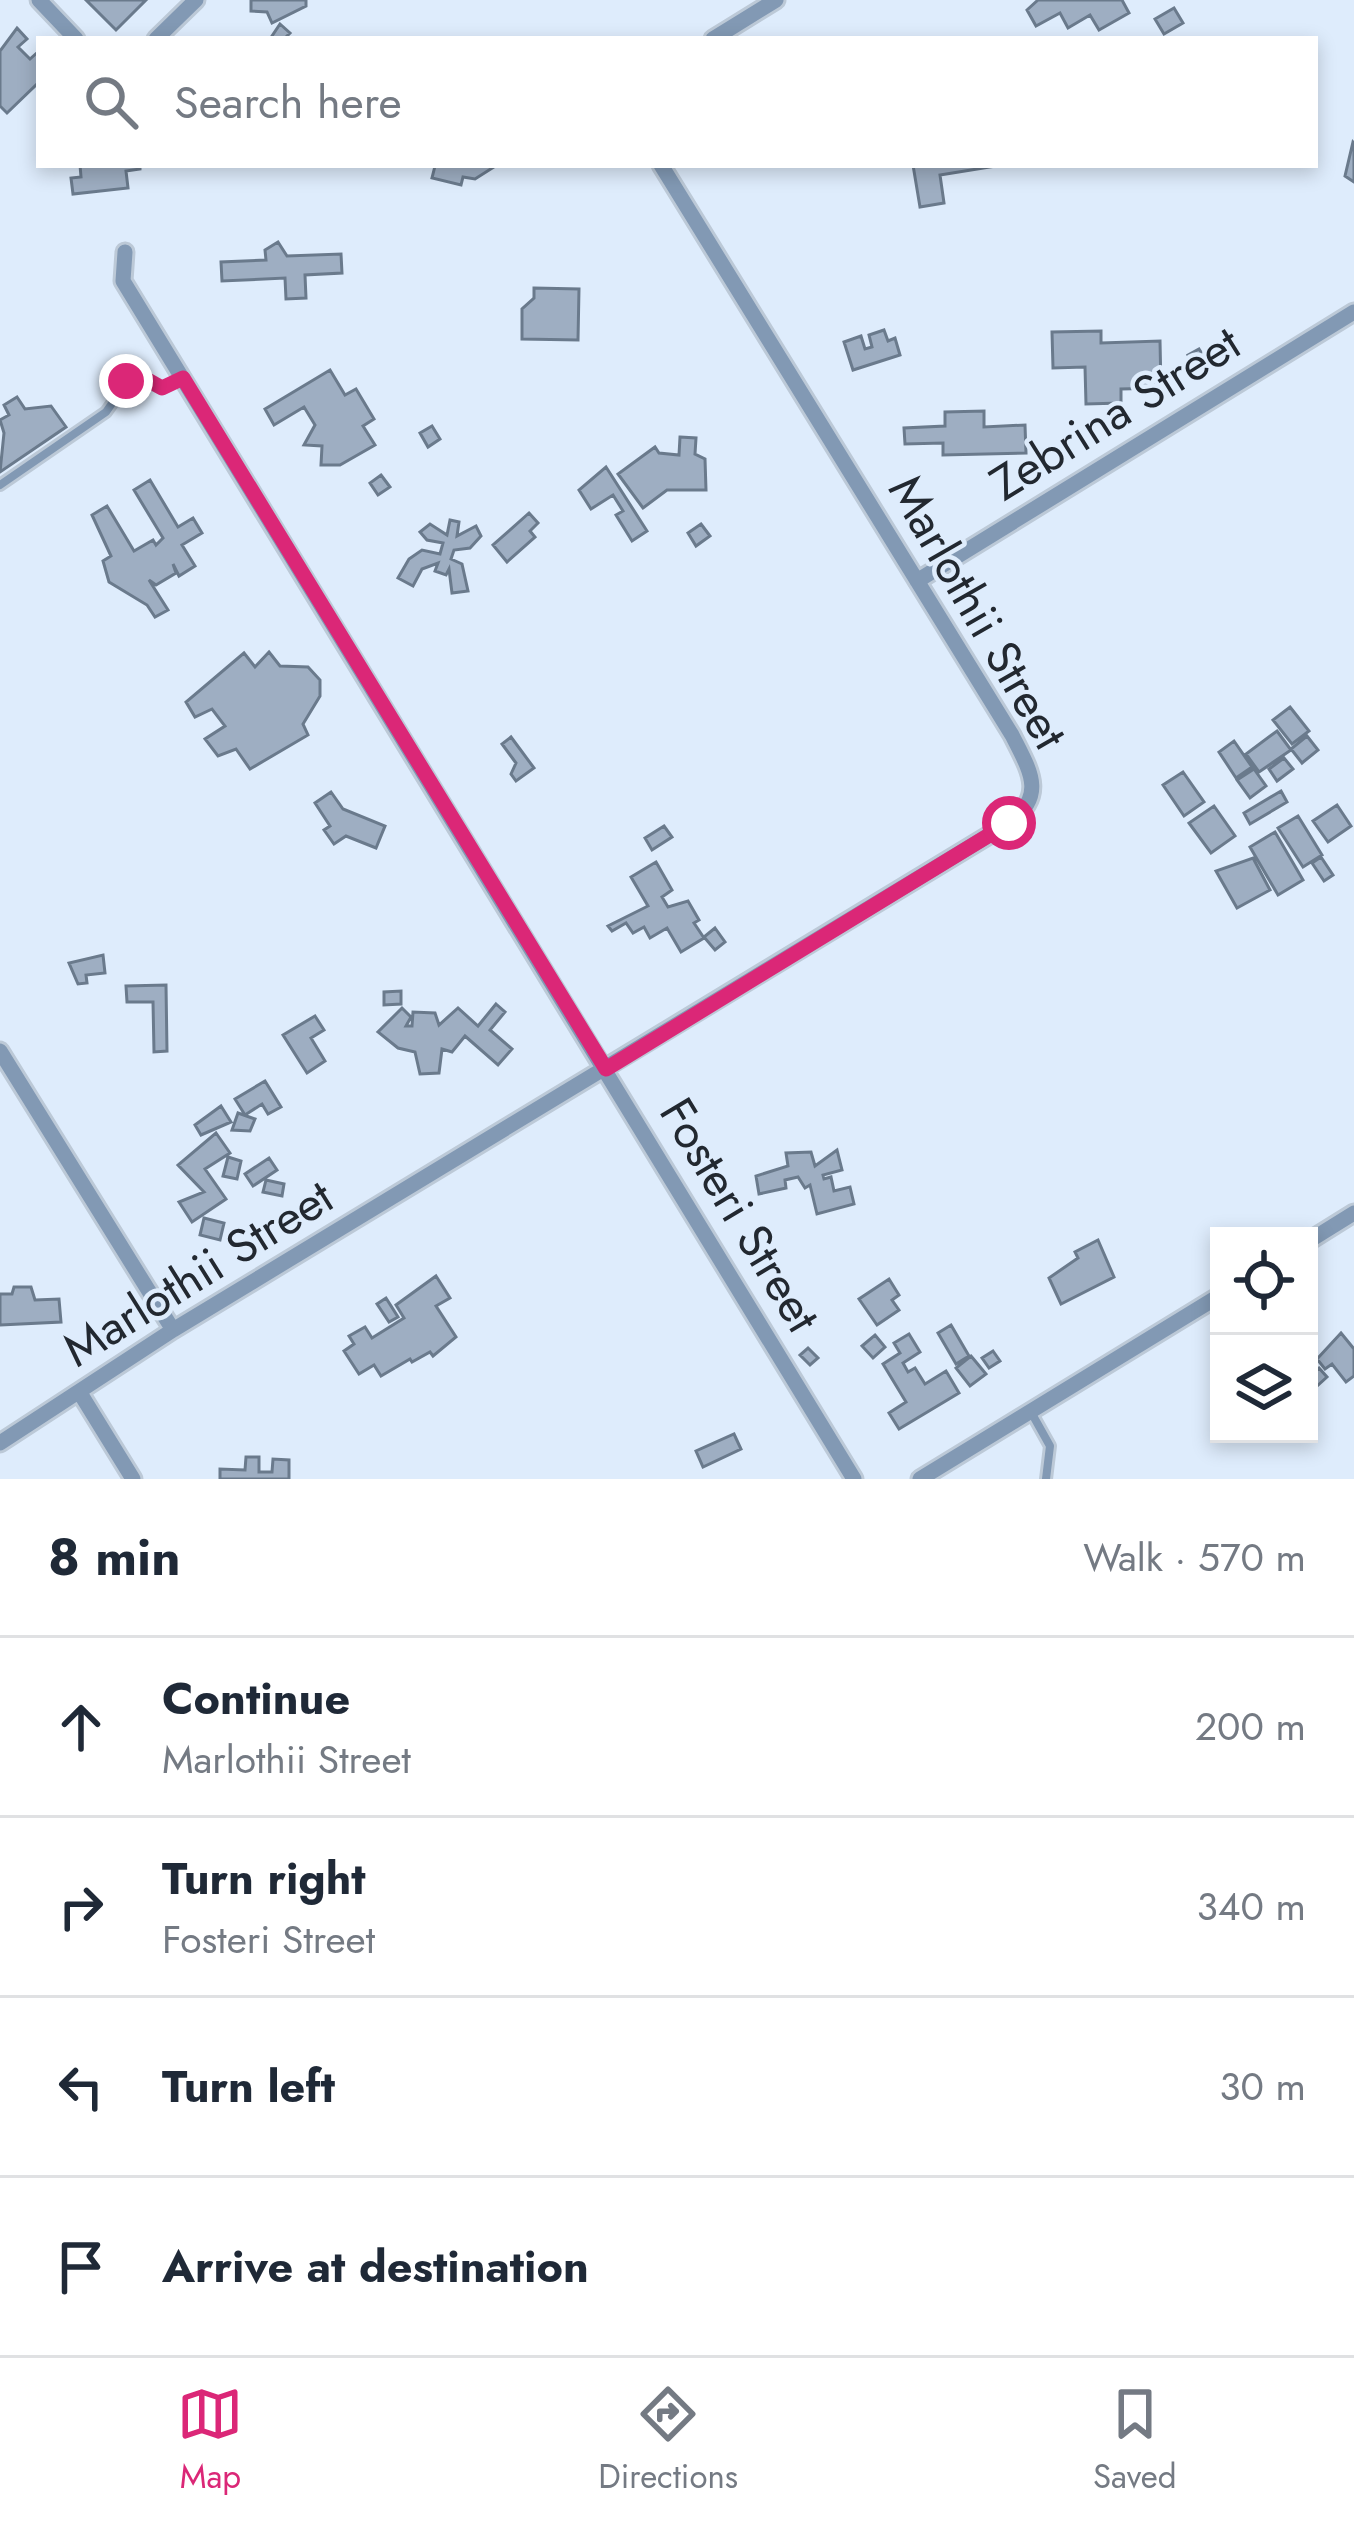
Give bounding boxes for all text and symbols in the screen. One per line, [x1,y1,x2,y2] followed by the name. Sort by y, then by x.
[36,36,1318,168] search box
[78,69,144,135] icon: search
[174,70,402,135] text: Search here
[977,309,1254,517] street label: Zebrina Street
[99,354,153,408] route end
[872,462,1085,762] street label: Marlothii Street
[982,796,1036,850] route start
[643,1085,837,1346] street label: Fosteri Street
[50,1162,347,1383] street label: Marlothii Street
[1210,1227,1318,1443] map controls
[1210,1227,1318,1335] button: locate
[1210,1335,1318,1443] button: layers
[48,1520,181,1594] text: 8 min
[1083,1529,1306,1586] text: Walk · 570 m
[162,1666,350,1731] text: Continue
[48,1694,114,1760] icon: ahead
[1195,1698,1306,1755] text: 200 m
[162,1731,411,1788] text: Marlothii Street
[162,1846,366,1911] text: Turn right
[48,1874,114,1940] icon: right
[1196,1878,1306,1935] text: 340 m
[162,1911,375,1968] text: Fosteri Street
[48,2054,114,2120] icon: left
[162,2054,335,2119] text: Turn left
[1219,2058,1306,2115] text: 30 m
[48,2234,114,2300] icon: arrive
[162,2234,589,2299] text: Arrive at destination
[177,2381,243,2500] tab: Map
[598,2381,738,2500] tab: Directions
[1093,2381,1177,2500] tab: Saved

